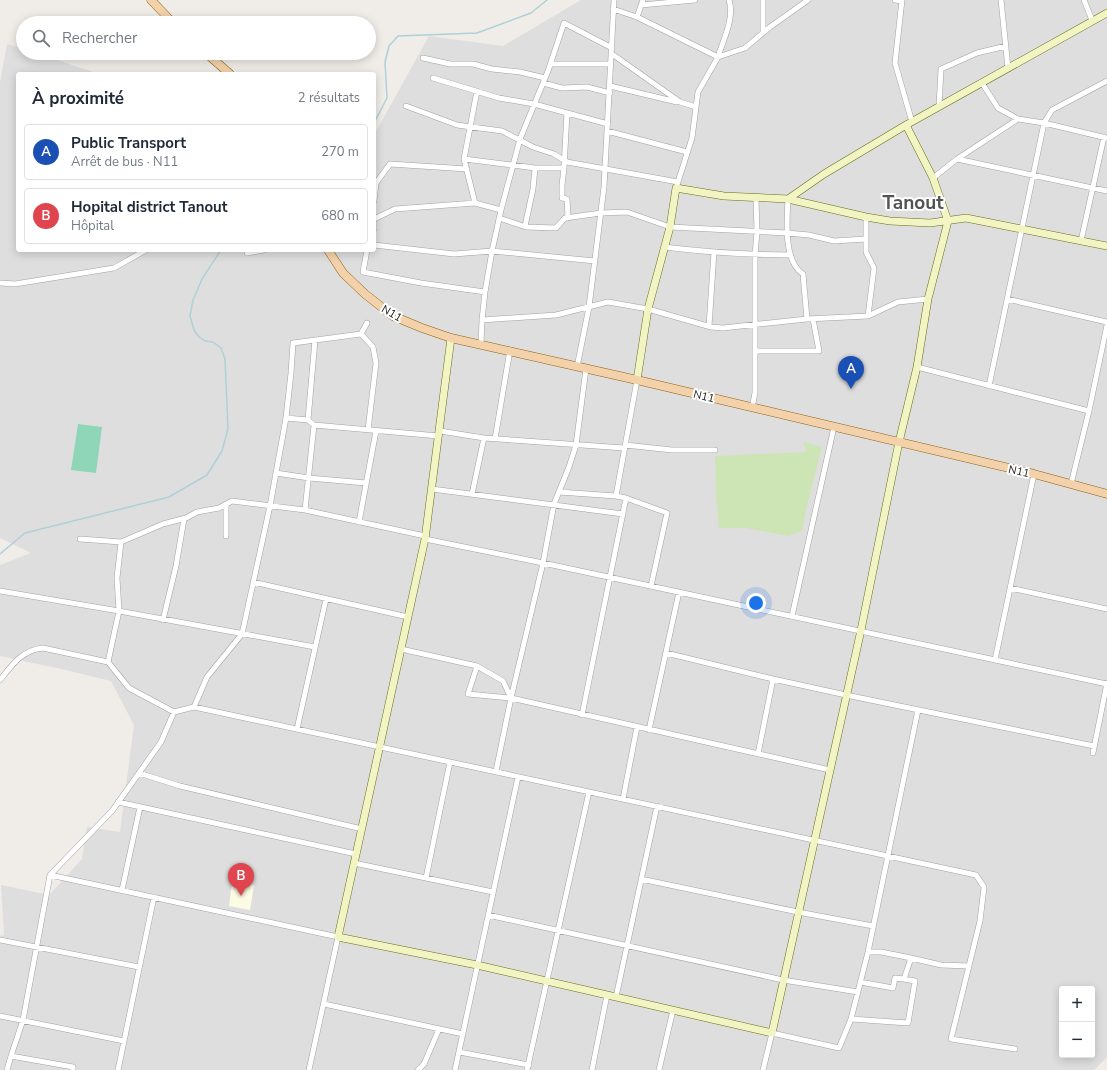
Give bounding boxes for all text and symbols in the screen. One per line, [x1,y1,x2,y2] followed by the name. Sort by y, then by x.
[16,16,376,60] search box
[30,27,52,49] icon: search
[62,28,137,48] text: Rechercher
[32,87,124,110] text: À proximité
[298,89,360,107] text: 2 résultats
[71,133,186,153] text: Public Transport
[41,143,51,161] text: A
[321,143,359,161] text: 270 m
[71,153,178,171] text: Arrêt de bus · N11
[882,190,944,216] district label: Tanout
[71,197,228,217] text: Hopital district Tanout
[42,207,50,225] text: B
[321,207,359,225] text: 680 m
[71,217,114,235] text: Hôpital
[379,302,405,325] street label: N11
[838,356,864,389] pin: A
[692,387,716,406] street label: N11
[1007,462,1031,481] street label: N11
[746,593,766,613] your location
[228,863,254,896] pin: B
[1059,986,1095,1058] map controls
[1059,986,1095,1022] button: +
[1059,1022,1095,1058] button: −

